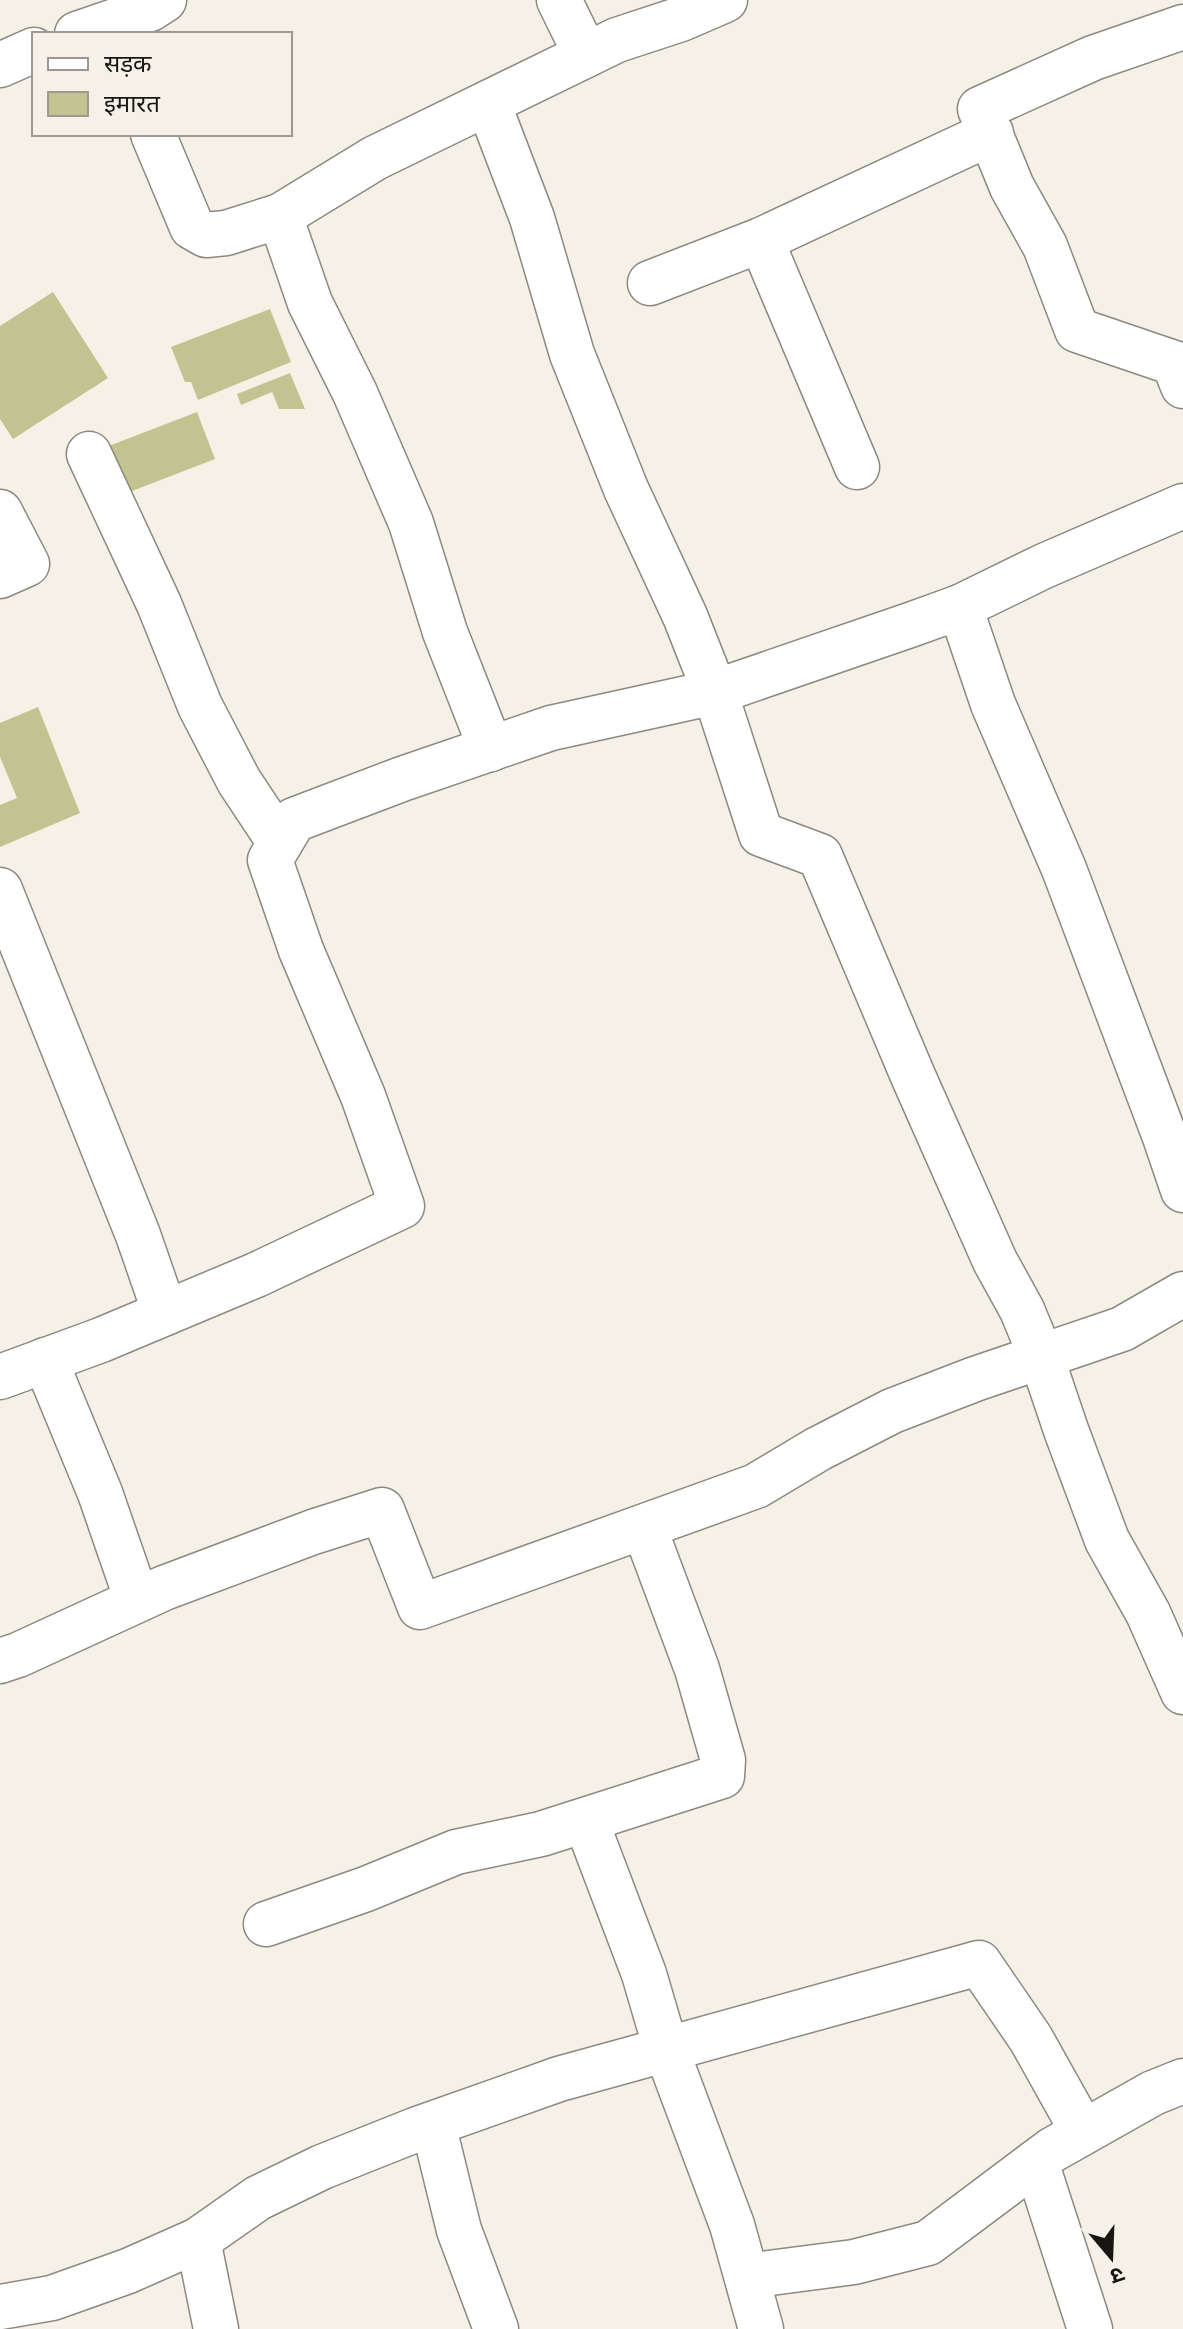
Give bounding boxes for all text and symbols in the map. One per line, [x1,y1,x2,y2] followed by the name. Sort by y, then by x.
[32,32,292,136] legend
[104,49,152,78] text: सड़क
[104,89,161,118] text: इमारत
[1071,2217,1151,2297] north arrow
[1106,2262,1128,2291] text: उ

